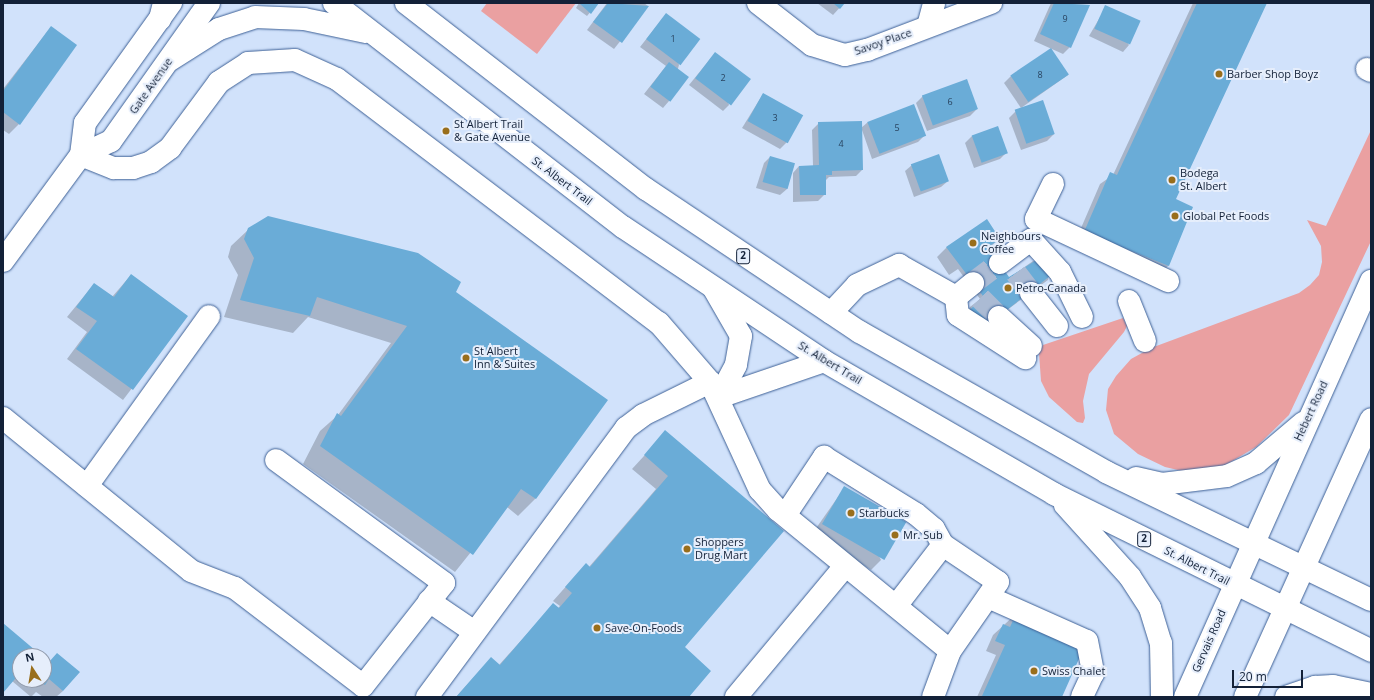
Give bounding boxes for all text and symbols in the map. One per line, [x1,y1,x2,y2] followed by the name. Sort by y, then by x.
[1062,14,1068,24] house number: 9
[853,26,913,58] street label: Savoy Place
[670,34,676,44] house number: 1
[127,55,175,117] street label: Gate Avenue
[1227,67,1318,81] place label: Barber Shop Boyz
[1214,69,1224,79] marker: Barber Shop Boyz
[1037,70,1043,80] house number: 8
[720,73,726,83] house number: 2
[947,97,953,107] house number: 6
[772,113,778,123] house number: 3
[454,118,530,144] place label: St Albert Trail & Gate Avenue
[894,123,900,133] house number: 5
[441,126,451,136] marker: St Albert Trail & Gate Avenue
[838,139,844,149] house number: 4
[529,154,595,208] street label: St. Albert Trail
[1180,167,1227,193] place label: Bodega St. Albert
[1167,175,1177,185] marker: Bodega St. Albert
[1183,209,1269,223] place label: Global Pet Foods
[1170,211,1180,221] marker: Global Pet Foods
[981,230,1041,256] place label: Neighbours Coffee
[968,238,978,248] marker: Neighbours Coffee
[736,248,750,264] road number: 2
[1016,281,1086,295] place label: Petro-Canada
[1003,283,1013,293] marker: Petro-Canada
[796,339,864,387] street label: St. Albert Trail
[474,345,535,371] place label: St Albert Inn & Suites
[461,353,471,363] marker: St Albert Inn & Suites
[1291,379,1331,443] street label: Hebert Road
[859,506,909,520] place label: Starbucks
[846,508,856,518] marker: Starbucks
[903,528,943,542] place label: Mr. Sub
[890,530,900,540] marker: Mr. Sub
[1137,531,1151,547] road number: 2
[695,536,747,562] place label: Shoppers Drug Mart
[682,544,692,554] marker: Shoppers Drug Mart
[1162,544,1232,588] street label: St. Albert Trail
[1189,608,1229,674] street label: Gervais Road
[605,621,682,635] place label: Save-On-Foods
[592,623,602,633] marker: Save-On-Foods
[12,648,52,688] north arrow
[24,648,36,665] text: N
[1234,662,1305,688] scale bar
[1042,664,1105,678] place label: Swiss Chalet
[1029,666,1039,676] marker: Swiss Chalet
[1239,668,1267,685] text: 20 m

